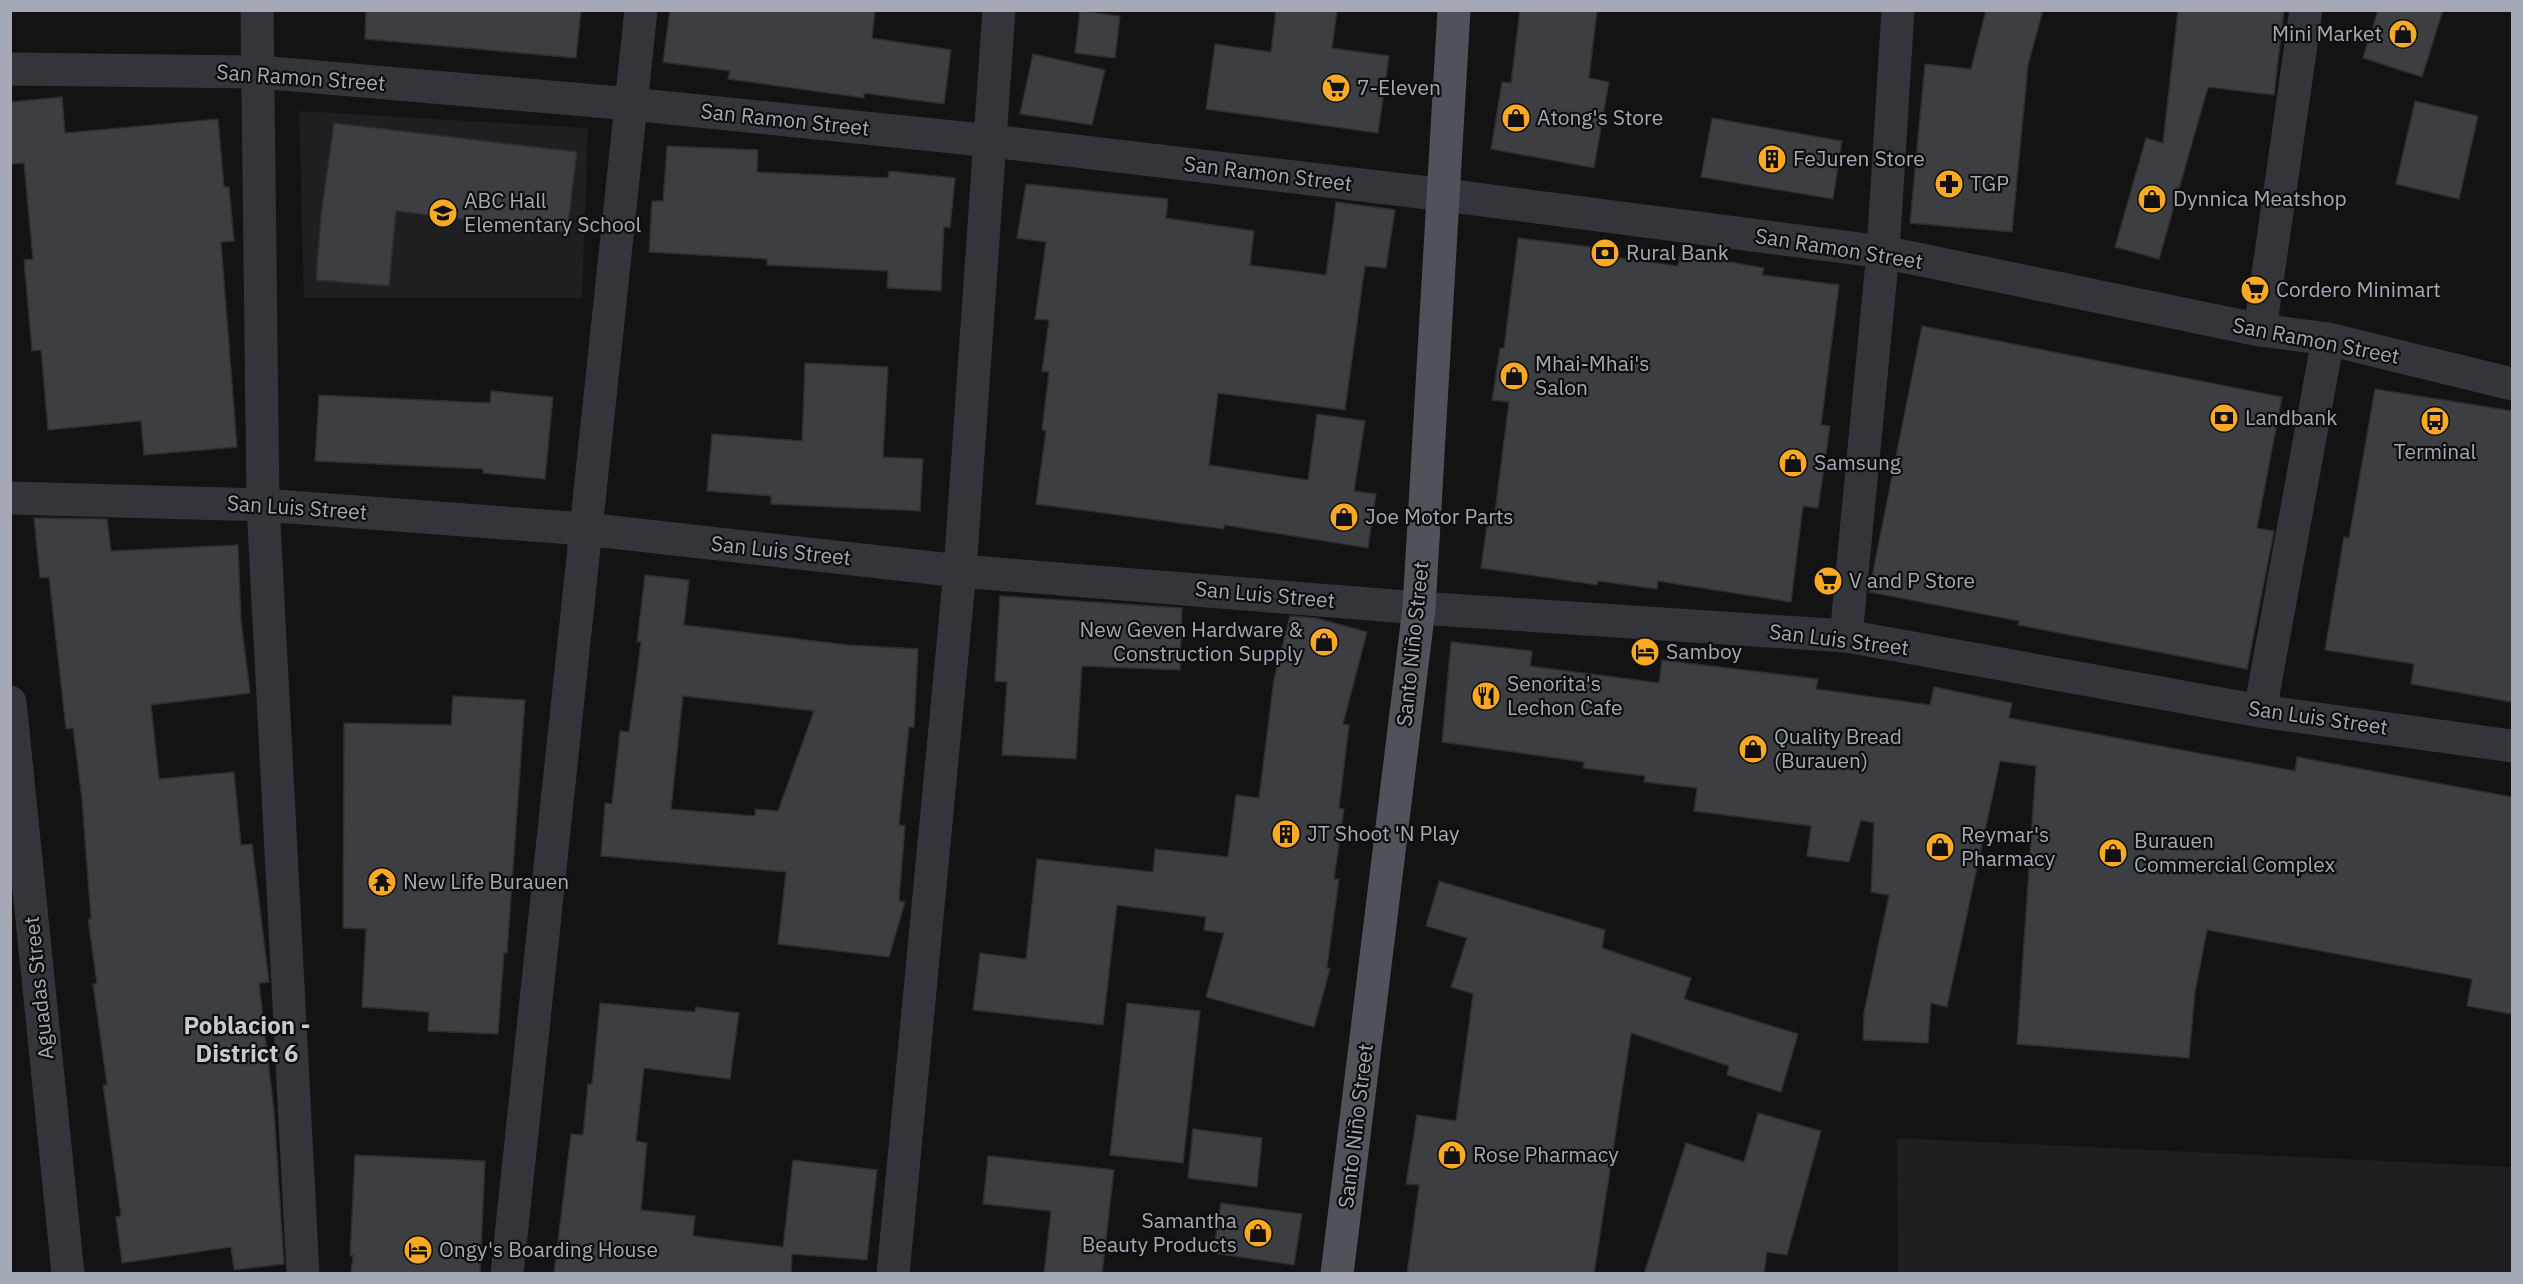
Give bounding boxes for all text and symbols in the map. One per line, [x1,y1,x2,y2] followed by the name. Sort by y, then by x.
[2387,18,2419,50] shop icon: Mini Market
[2272,19,2382,47] place label: Mini Market
[216,57,387,97] street label: San Ramon Street
[1320,72,1352,104] supermarket icon: 7-Eleven
[1357,73,1441,101] place label: 7-Eleven
[699,96,871,142] street label: San Ramon Street
[1500,102,1532,134] shop icon: Atong's Store
[1537,103,1663,131] place label: Atong's Store
[1756,143,1788,175] building icon: FeJuren Store
[1793,144,1925,172] place label: FeJuren Store
[1182,149,1354,197] street label: San Ramon Street
[1933,168,1965,200] pharmacy icon: TGP
[1970,169,2009,197] place label: TGP
[2136,183,2168,215] shop icon: Dynnica Meatshop
[2173,184,2347,212] place label: Dynnica Meatshop
[464,186,641,238] place label: ABC Hall Elementary School
[427,197,459,229] school or university icon: ABC Hall Elementary School
[1753,221,1925,275] street label: San Ramon Street
[1589,237,1621,269] bank icon: Rural Bank
[1626,238,1729,266] place label: Rural Bank
[2239,274,2271,306] supermarket icon: Cordero Minimart
[2276,275,2441,303] place label: Cordero Minimart
[2230,310,2402,370] street label: San Ramon Street
[1535,349,1650,401] place label: Mhai-Mhai's Salon
[1498,360,1530,392] shop icon: Mhai-Mhai's Salon
[2208,402,2240,434] bank icon: Landbank
[2245,403,2337,431] place label: Landbank
[2419,405,2451,437] bus stop icon: Terminal
[2394,437,2476,465] place label: Terminal
[1777,447,1809,479] shop icon: Samsung
[1814,448,1901,476] place label: Samsung
[226,488,368,526] street label: San Luis Street
[1328,501,1360,533] shop icon: Joe Motor Parts
[1365,502,1514,530] place label: Joe Motor Parts
[710,529,852,571] street label: San Luis Street
[1389,560,1435,728] street label: Santo Niño Street
[1812,565,1844,597] supermarket icon: V and P Store
[1849,566,1975,594] place label: V and P Store
[1194,574,1336,614] street label: San Luis Street
[1079,615,1304,667] place label: New Geven Hardware & Construction Supply
[1768,617,1911,661] street label: San Luis Street
[1308,626,1340,658] shop icon: New Geven Hardware & Construction Supply
[1629,636,1661,668] hotel icon: Samboy
[1666,637,1743,665] place label: Samboy
[1507,669,1622,721] place label: Senorita's Lechon Cafe
[1470,680,1502,712] restaurant icon: Senorita's Lechon Cafe
[2247,693,2390,741] street label: San Luis Street
[1774,722,1902,774] place label: Quality Bread (Burauen)
[1737,733,1769,765] shop icon: Quality Bread (Burauen)
[1270,818,1302,850] building icon: JT Shoot 'N Play
[1307,819,1460,847] place label: JT Shoot 'N Play
[1961,820,2056,872] place label: Reymar's Pharmacy
[2134,826,2336,878] place label: Burauen Commercial Complex
[1924,831,1956,863] shop icon: Reymar's Pharmacy
[2097,837,2129,869] shop icon: Burauen Commercial Complex
[366,866,398,898] temple icon: New Life Burauen
[403,867,569,895] place label: New Life Burauen
[17,915,59,1061] street label: Aguadas Street
[184,1009,310,1069] district label: Poblacion - District 6
[1331,1042,1379,1210] street label: Santo Niño Street
[1436,1139,1468,1171] shop icon: Rose Pharmacy
[1473,1140,1619,1168] place label: Rose Pharmacy
[1082,1206,1237,1258] place label: Samantha Beauty Products
[1242,1217,1274,1249] shop icon: Samantha Beauty Products
[402,1234,434,1266] hotel icon: Ongy's Boarding House
[439,1235,658,1263] place label: Ongy's Boarding House

